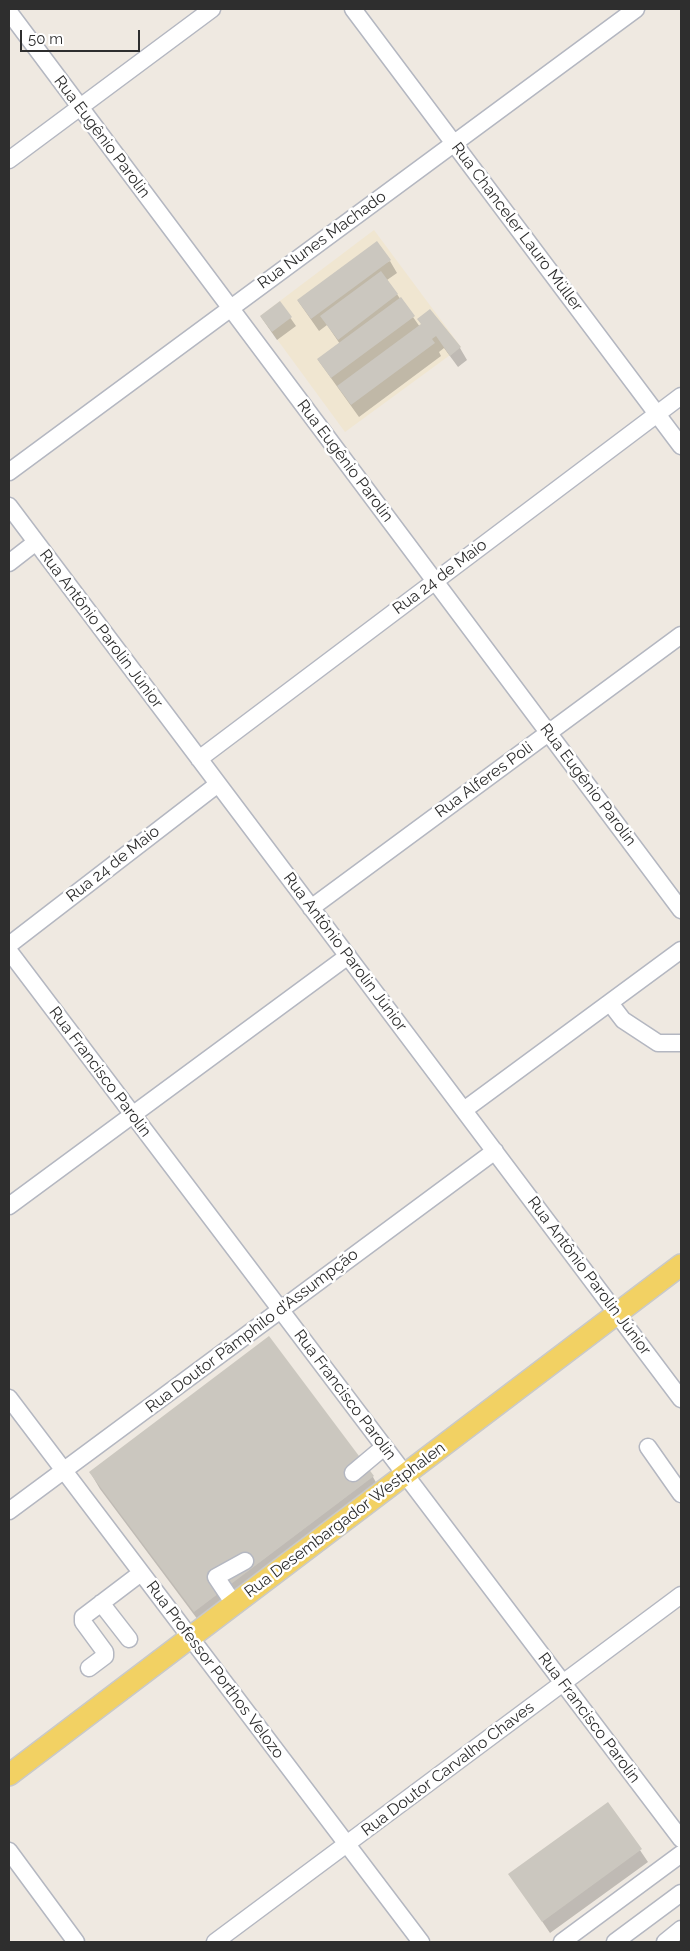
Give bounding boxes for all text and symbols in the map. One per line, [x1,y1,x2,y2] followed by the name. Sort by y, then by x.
[22,20,142,52] scale bar
[28,30,63,48] text: 50 m
[50,72,154,202] street label: Rua Eugênio Parolin
[447,139,587,315] street label: Rua Chanceler Lauro Müller
[254,187,390,293] street label: Rua Nunes Machado
[293,396,397,526] street label: Rua Eugênio Parolin
[389,535,491,619] street label: Rua 24 de Maio
[35,546,167,712] street label: Rua Antônio Parolin Júnior
[536,720,640,850] street label: Rua Eugênio Parolin
[431,738,537,822] street label: Rua Alferes Poli
[63,822,163,906] street label: Rua 24 de Maio
[279,869,411,1035] street label: Rua Antônio Parolin Júnior
[45,1003,155,1141] street label: Rua Francisco Parolin
[523,1193,655,1359] street label: Rua Antônio Parolin Júnior
[142,1245,362,1417] street label: Rua Doutor Pâmphilo d'Assumpção
[290,1326,400,1464] street label: Rua Francisco Parolin
[241,1438,449,1602] street label: Rua Desembargador Westphalen
[142,1577,288,1763] street label: Rua Professor Porthos Velozo
[534,1649,644,1787] street label: Rua Francisco Parolin
[358,1698,538,1840] street label: Rua Doutor Carvalho Chaves

